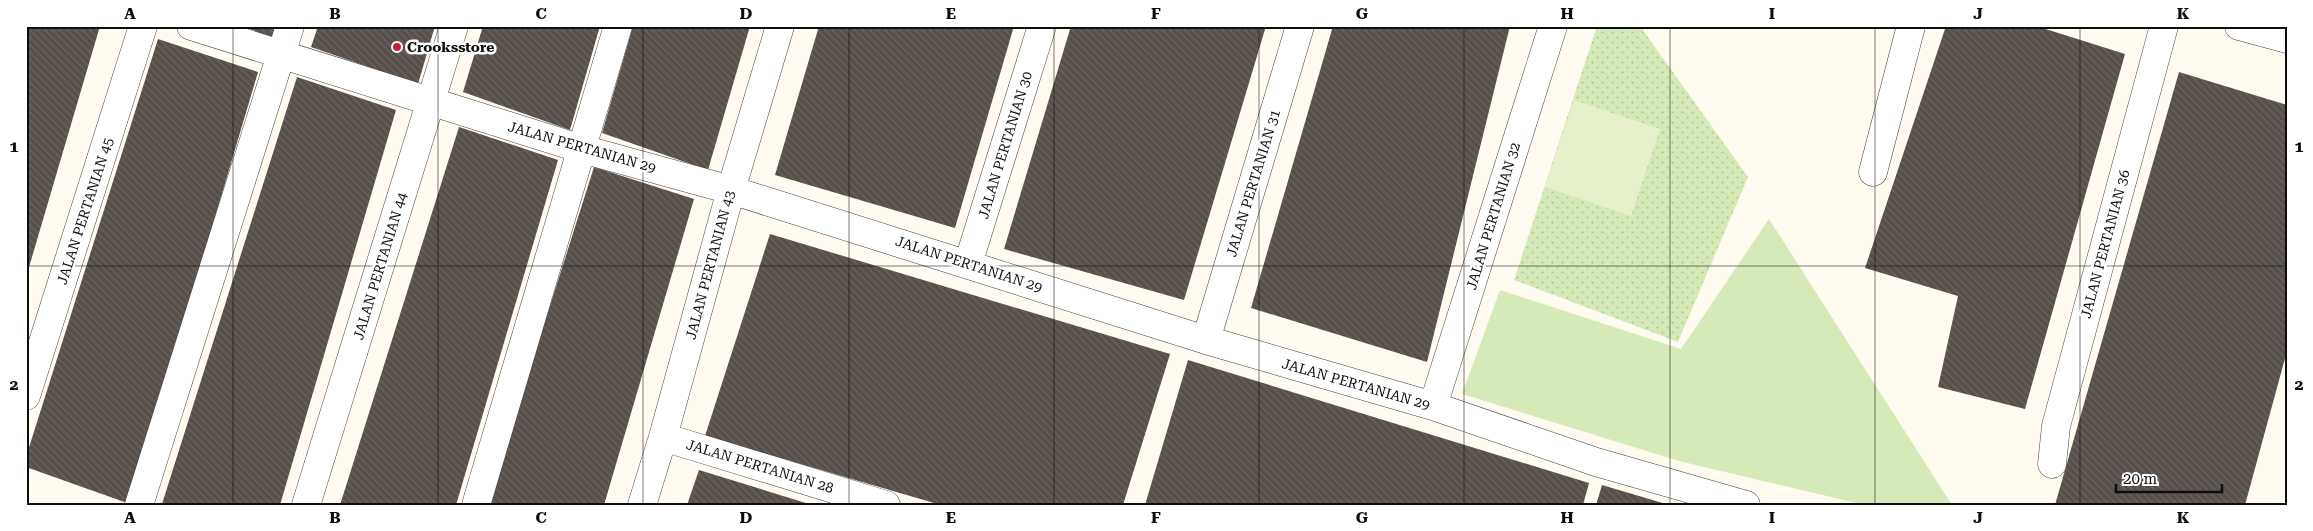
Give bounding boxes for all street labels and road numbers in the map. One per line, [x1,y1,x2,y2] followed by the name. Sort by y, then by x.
[975,69,1035,221] street label: JALAN PERTANIAN 30
[1223,107,1283,259] street label: JALAN PERTANIAN 31
[506,118,658,176] street label: JALAN PERTANIAN 29
[54,136,116,286] street label: JALAN PERTANIAN 45
[1463,140,1523,292] street label: JALAN PERTANIAN 32
[2077,168,2133,320] street label: JALAN PERTANIAN 36
[682,189,738,341] street label: JALAN PERTANIAN 43
[350,190,410,342] street label: JALAN PERTANIAN 44
[894,233,1044,295] street label: JALAN PERTANIAN 29
[1280,355,1432,413] street label: JALAN PERTANIAN 29
[684,436,836,496] street label: JALAN PERTANIAN 28

